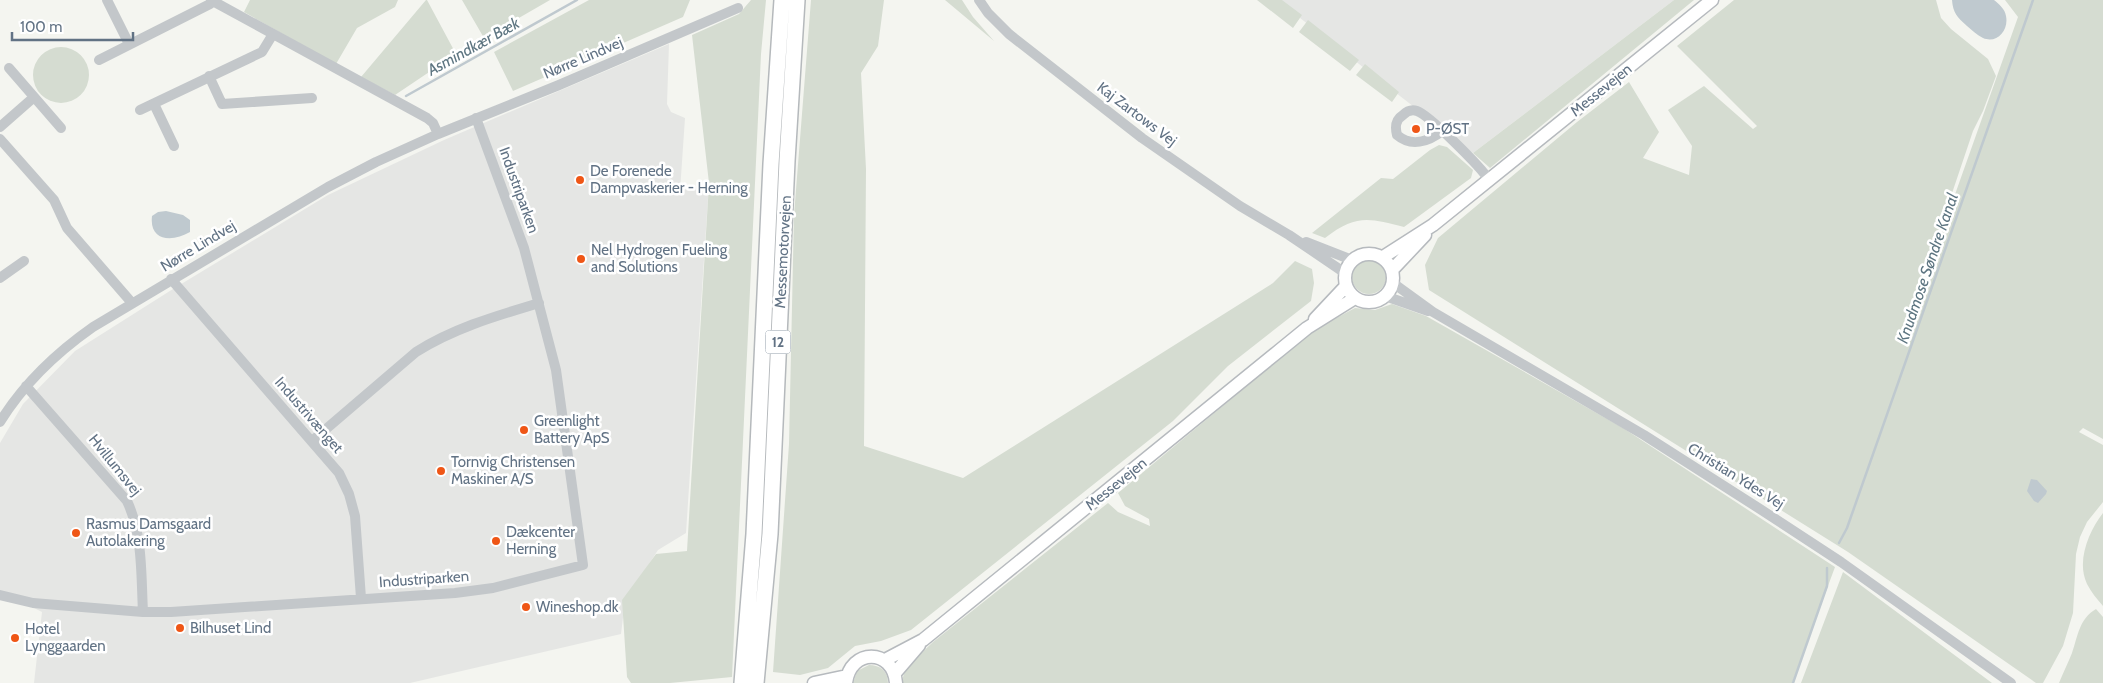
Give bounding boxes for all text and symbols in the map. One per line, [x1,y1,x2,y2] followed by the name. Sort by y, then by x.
[12,10,134,42] scale bar
[423,13,524,80] water label: Asmindkær Bæk
[20,18,62,36] text: 100 m
[541,33,625,83] street label: Nørre Lindvej
[1567,60,1635,120] street label: Messevejen
[1094,78,1180,150] street label: Kaj Zartows Vej
[1426,120,1469,138] place label: P-ØST
[1410,123,1422,135] marker: P-ØST
[495,145,543,235] street label: Industriparken
[590,162,748,197] place label: De Forenede Dampvaskerier - Herning
[574,174,586,186] marker: De Forenede Dampvaskerier - Herning
[1893,190,1962,346] water label: Knudmose Søndre Kanal
[771,195,795,309] street label: Messemotorvejen
[157,217,239,275] street label: Nørre Lindvej
[591,241,728,276] place label: Nel Hydrogen Fueling and Solutions
[575,253,587,265] marker: Nel Hydrogen Fueling and Solutions
[766,331,790,354] road number: 12
[271,373,347,457] street label: Industrivænget
[534,412,610,447] place label: Greenlight Battery ApS
[518,424,530,436] marker: Greenlight Battery ApS
[85,431,145,499] street label: Hvillumsvej
[1684,439,1788,513] street label: Christian Ydes Vej
[451,453,575,488] place label: Tornvig Christensen Maskiner A/S
[1082,454,1150,514] street label: Messevejen
[435,465,447,477] marker: Tornvig Christensen Maskiner A/S
[86,515,211,550] place label: Rasmus Damsgaard Autolakering
[506,523,575,558] place label: Dækcenter Herning
[70,527,82,539] marker: Rasmus Damsgaard Autolakering
[490,535,502,547] marker: Dækcenter Herning
[378,567,470,591] street label: Industriparken
[536,598,619,616] place label: Wineshop.dk
[520,601,532,613] marker: Wineshop.dk
[190,619,271,637] place label: Bilhuset Lind
[25,620,106,655] place label: Hotel Lynggaarden
[174,622,186,634] marker: Bilhuset Lind
[9,632,21,644] marker: Hotel Lynggaarden

